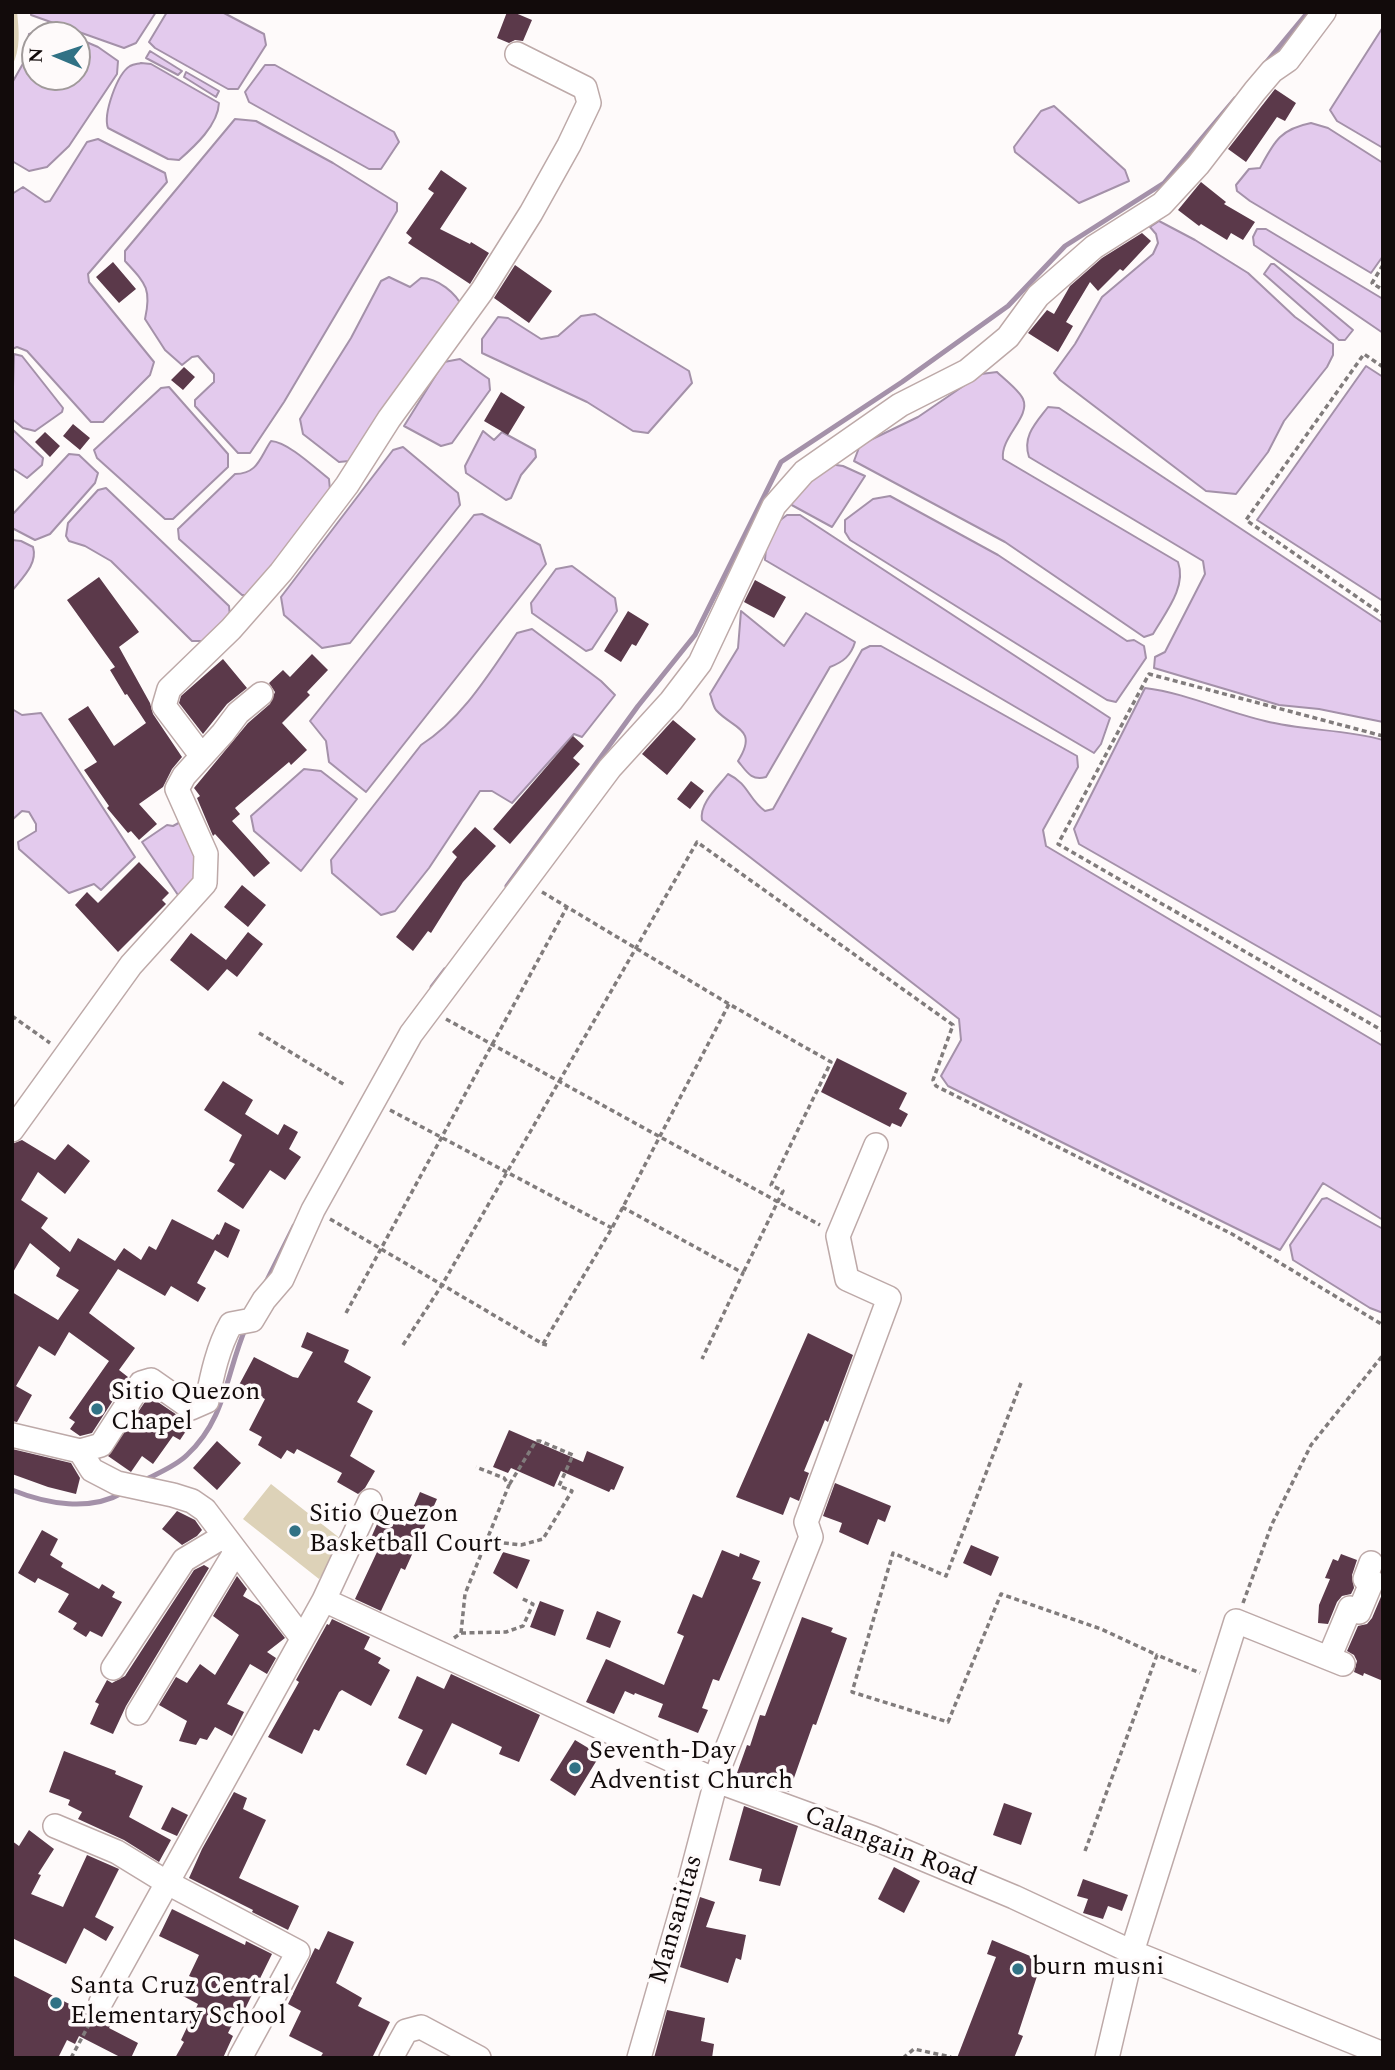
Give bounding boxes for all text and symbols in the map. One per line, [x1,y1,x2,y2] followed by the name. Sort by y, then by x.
[21,21,91,91] north arrow
[22,47,51,64] text: N
[111,1378,260,1440] place label: Sitio Quezon Chapel
[89,1401,105,1417] marker: Sitio Quezon Chapel
[309,1500,502,1562] place label: Sitio Quezon Basketball Court
[287,1523,303,1539] marker: Sitio Quezon Basketball Court
[589,1737,793,1798] place label: Seventh-Day Adventist Church
[567,1760,583,1776] marker: Seventh-Day Adventist Church
[800,1801,980,1895] street label: Calangain Road
[645,1852,711,1988] street label: Mansanitas
[1032,1953,1164,1985] place label: burn musni
[1010,1961,1026,1977] marker: burn musni
[70,1972,290,2034] place label: Santa Cruz Central Elementary School
[48,1995,64,2011] marker: Santa Cruz Central Elementary School

